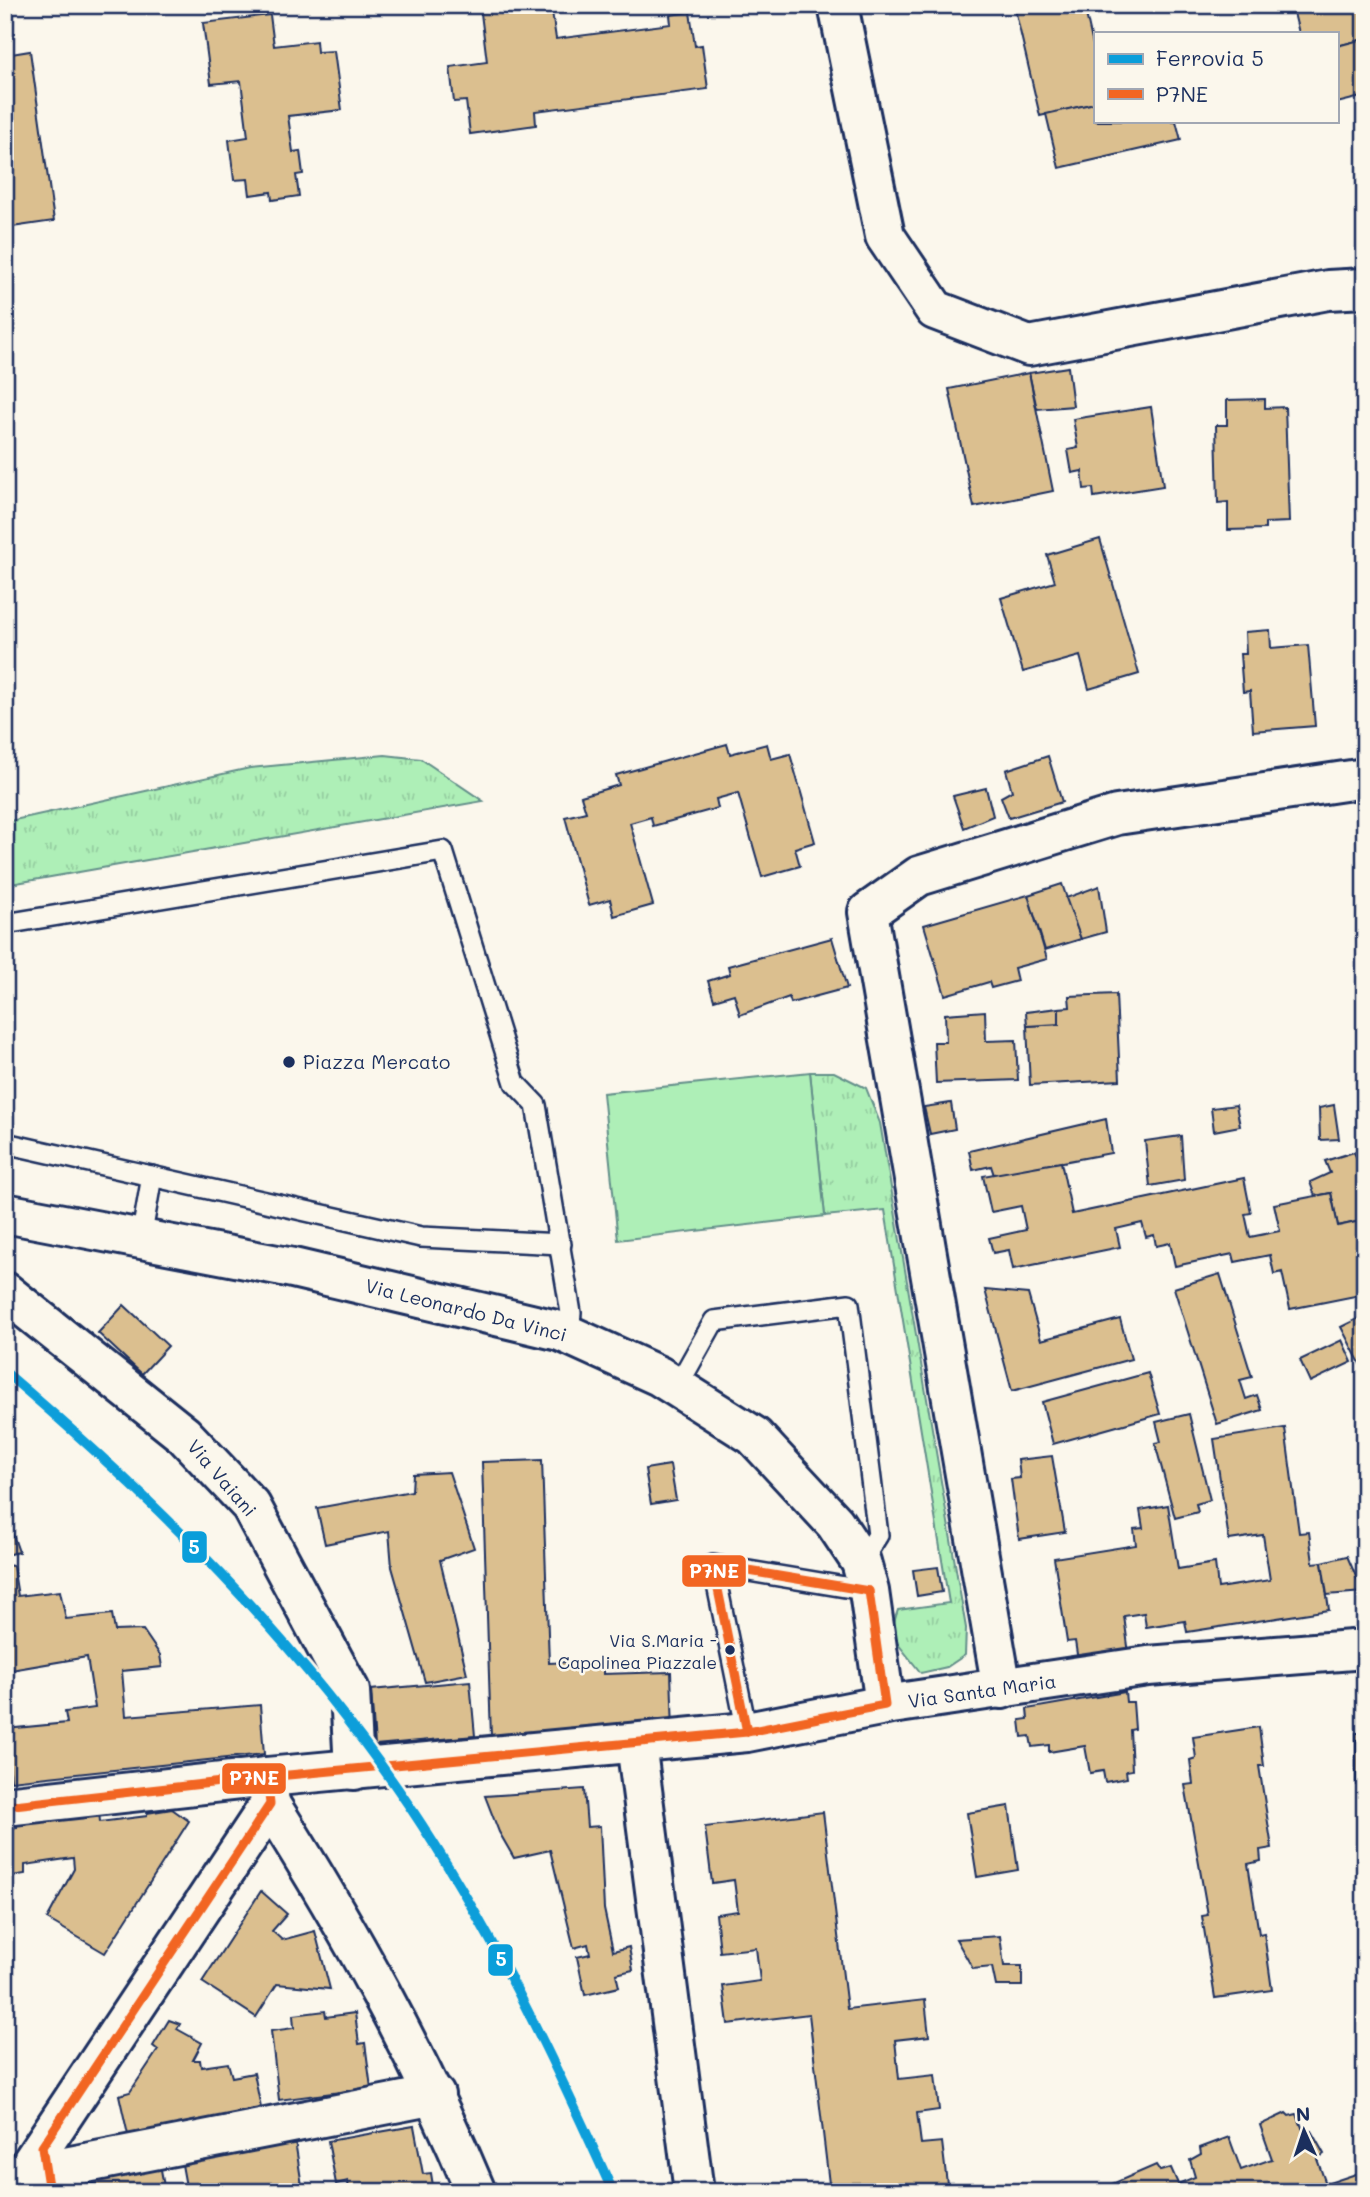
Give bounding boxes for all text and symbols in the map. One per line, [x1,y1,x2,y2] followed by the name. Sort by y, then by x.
[1094,32,1338,122] legend
[1156,44,1264,71] text: Ferrovia 5
[1156,80,1208,107] text: P7NE
[303,1049,450,1074] place label: Piazza Mercato
[281,1054,297,1070] marker: Piazza Mercato
[363,1272,569,1347] street label: Via Leonardo Da Vinci
[182,1434,263,1521] street label: Via Vaiani
[181,1530,208,1564] line badge: 5
[188,1534,200,1559] text: 5
[681,1554,747,1588] line badge: P7NE
[689,1558,739,1583] text: P7NE
[558,1629,717,1673] place label: Via S.Maria - Capolinea Piazzale
[723,1643,737,1657] marker: Via S.Maria - Capolinea Piazzale
[906,1668,1058,1713] street label: Via Santa Maria
[221,1762,287,1795] line badge: P7NE
[229,1765,279,1790] text: P7NE
[487,1943,514,1977] line badge: 5
[495,1946,507,1971] text: 5
[1268,2096,1338,2166] north arrow
[1295,2101,1311,2126] text: N

